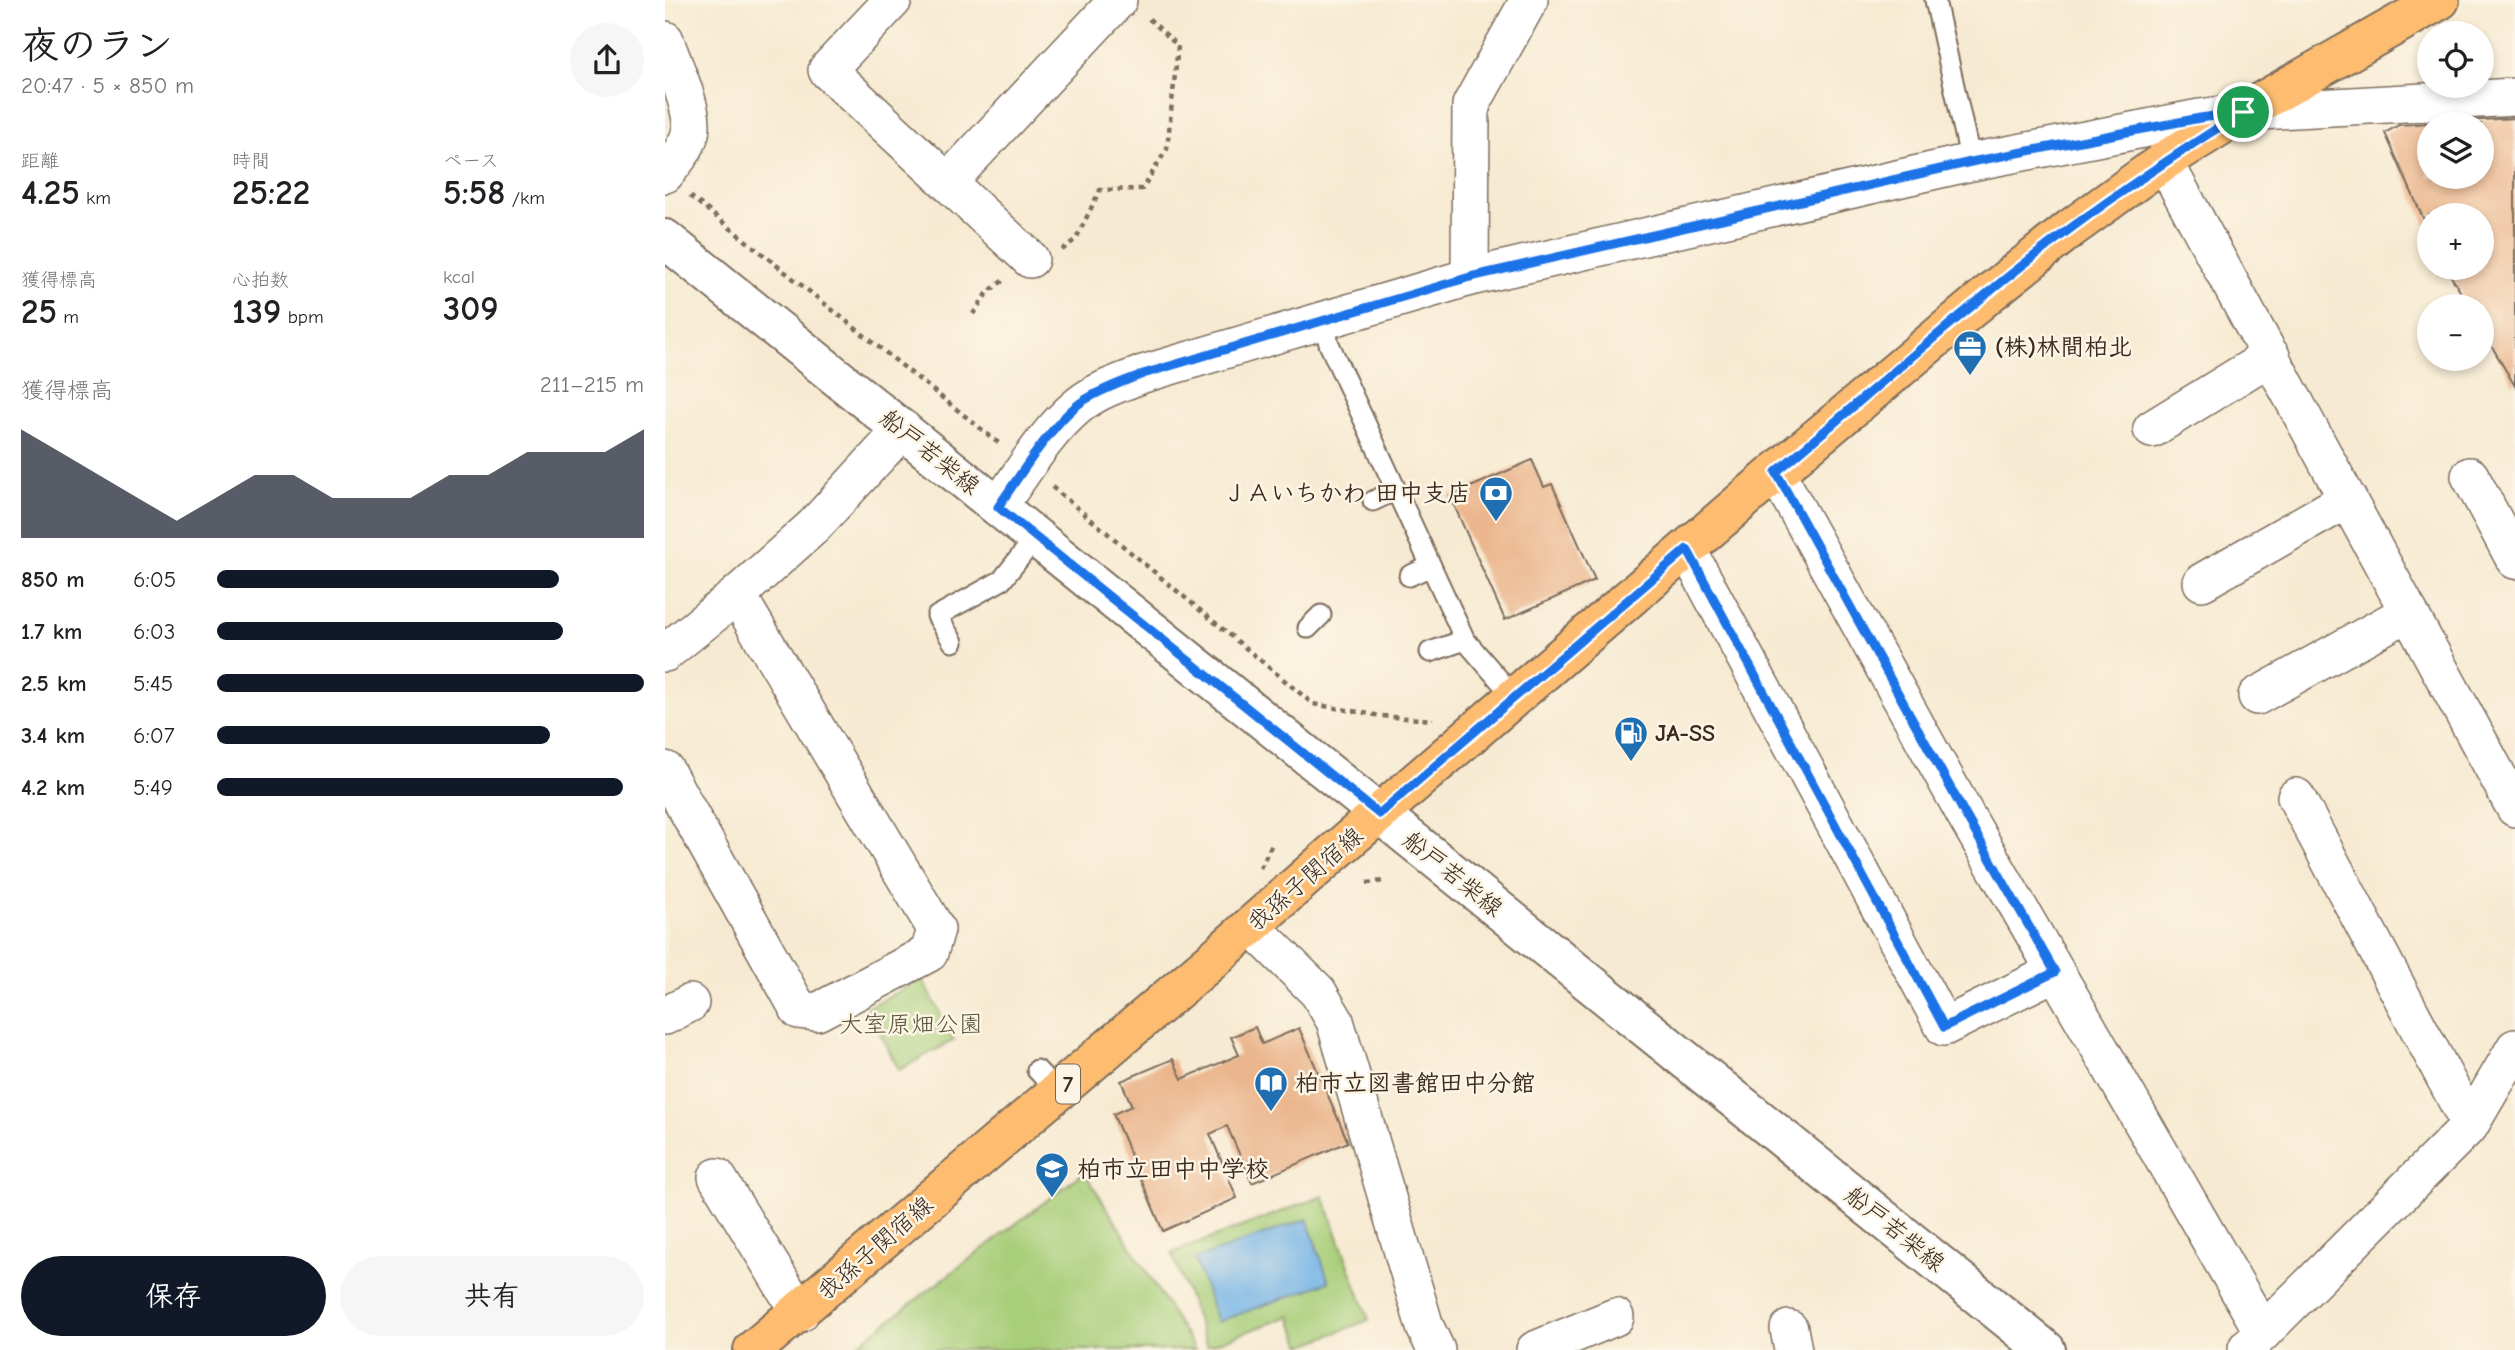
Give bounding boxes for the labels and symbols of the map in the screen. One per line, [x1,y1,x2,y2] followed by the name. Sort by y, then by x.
[2213,82,2273,142] pin
[1951,328,1989,377] office icon: (株)林間柏北
[1995,333,2132,361] place label: (株)林間柏北
[875,403,985,501] street label: 船戸若柴線
[1477,474,1515,523] bank icon: ＪＡいちかわ 田中支店
[1222,479,1471,507] place label: ＪＡいちかわ 田中支店
[1612,714,1650,763] fuel station icon: JA-SS
[1655,719,1715,747] place label: JA-SS
[1241,821,1369,937] street label: 我孫子関宿線
[1398,825,1508,923] street label: 船戸若柴線
[839,1010,983,1038] park label: 大室原畑公園
[1056,1064,1080,1104] road number: 7
[1252,1064,1290,1113] library icon: 柏市立図書館田中分館
[1295,1069,1535,1097] place label: 柏市立図書館田中分館
[1033,1150,1071,1199] school or university icon: 柏市立田中中学校
[1077,1155,1269,1183] place label: 柏市立田中中学校
[1840,1180,1950,1278] street label: 船戸若柴線
[811,1190,939,1306] street label: 我孫子関宿線

